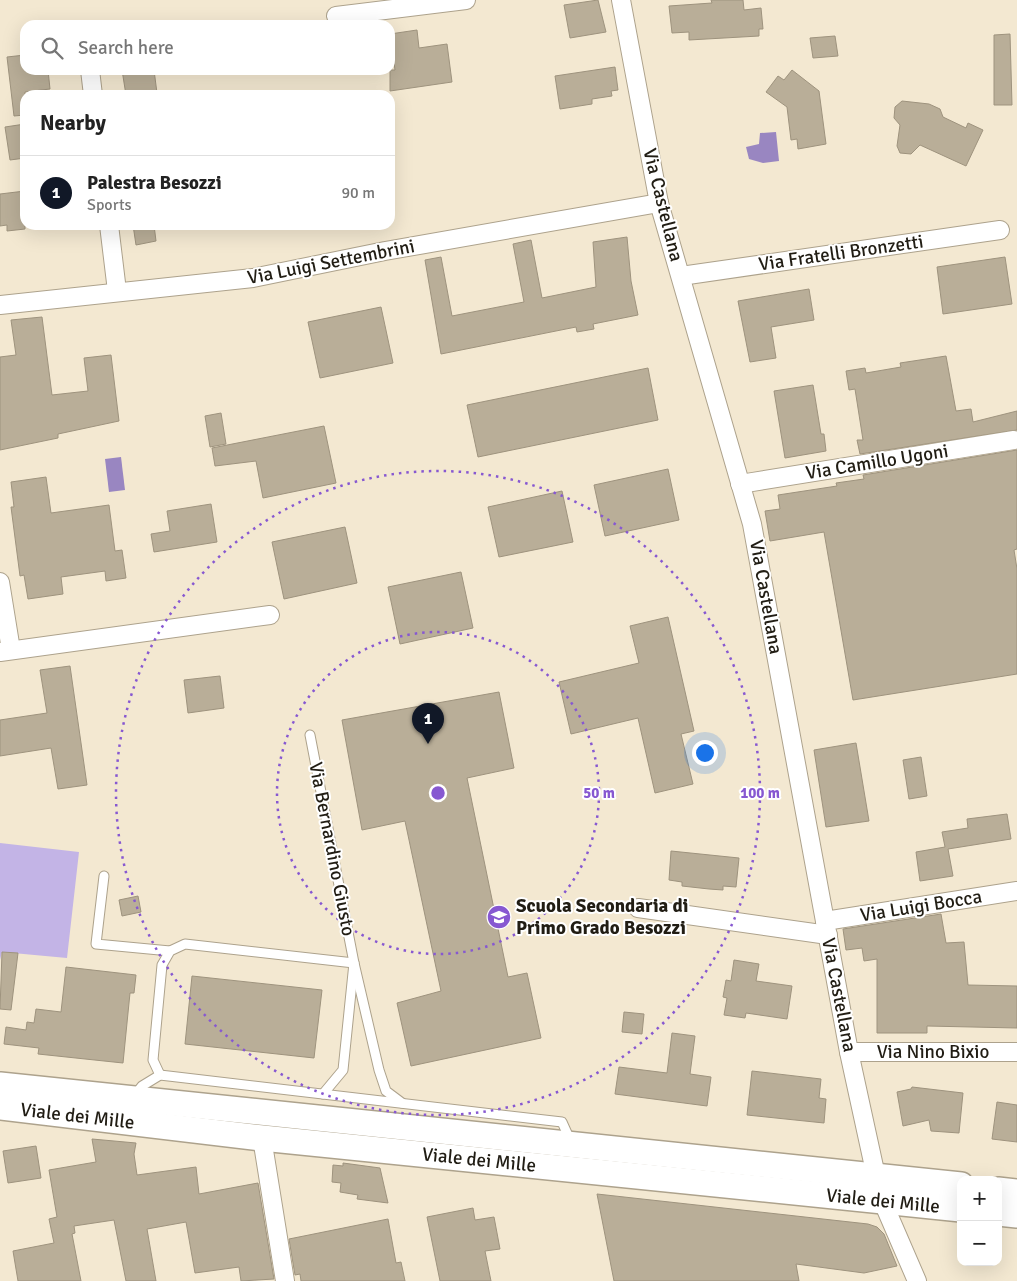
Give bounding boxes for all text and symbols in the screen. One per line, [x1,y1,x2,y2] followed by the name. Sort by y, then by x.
[20,20,395,75] search box
[38,34,66,62] icon: search
[78,36,174,60] text: Search here
[40,110,106,136] text: Nearby
[637,146,689,264] street label: Via Castellana
[87,171,222,195] text: Palestra Besozzi
[52,183,60,203] text: 1
[341,183,375,203] text: 90 m
[87,195,132,215] text: Sports
[757,230,925,276] street label: Via Fratelli Bronzetti
[245,234,417,290] street label: Via Luigi Settembrini
[804,439,950,485] street label: Via Camillo Ugoni
[744,538,788,656] street label: Via Castellana
[412,703,444,744] pin: 1
[692,740,718,766] your location
[303,760,361,938] street label: Via Bernardino Giusto
[429,784,447,802] centre of rings
[583,784,615,802] text: 50 m
[740,784,780,802] text: 100 m
[858,885,984,927] street label: Via Luigi Bocca
[516,894,688,940] place label: Scuola Secondaria di Primo Grado Besozzi
[486,904,512,930] school or university icon: Scuola Secondaria di Primo Grado Besozzi
[816,936,862,1054] street label: Via Castellana
[877,1040,989,1064] street label: Via Nino Bixio
[19,1098,136,1135] street label: Viale dei Mille
[421,1142,537,1178] street label: Viale dei Mille
[957,1176,1002,1266] map controls
[957,1176,1002,1221] button: +
[825,1183,941,1219] street label: Viale dei Mille
[957,1221,1002,1266] button: −

